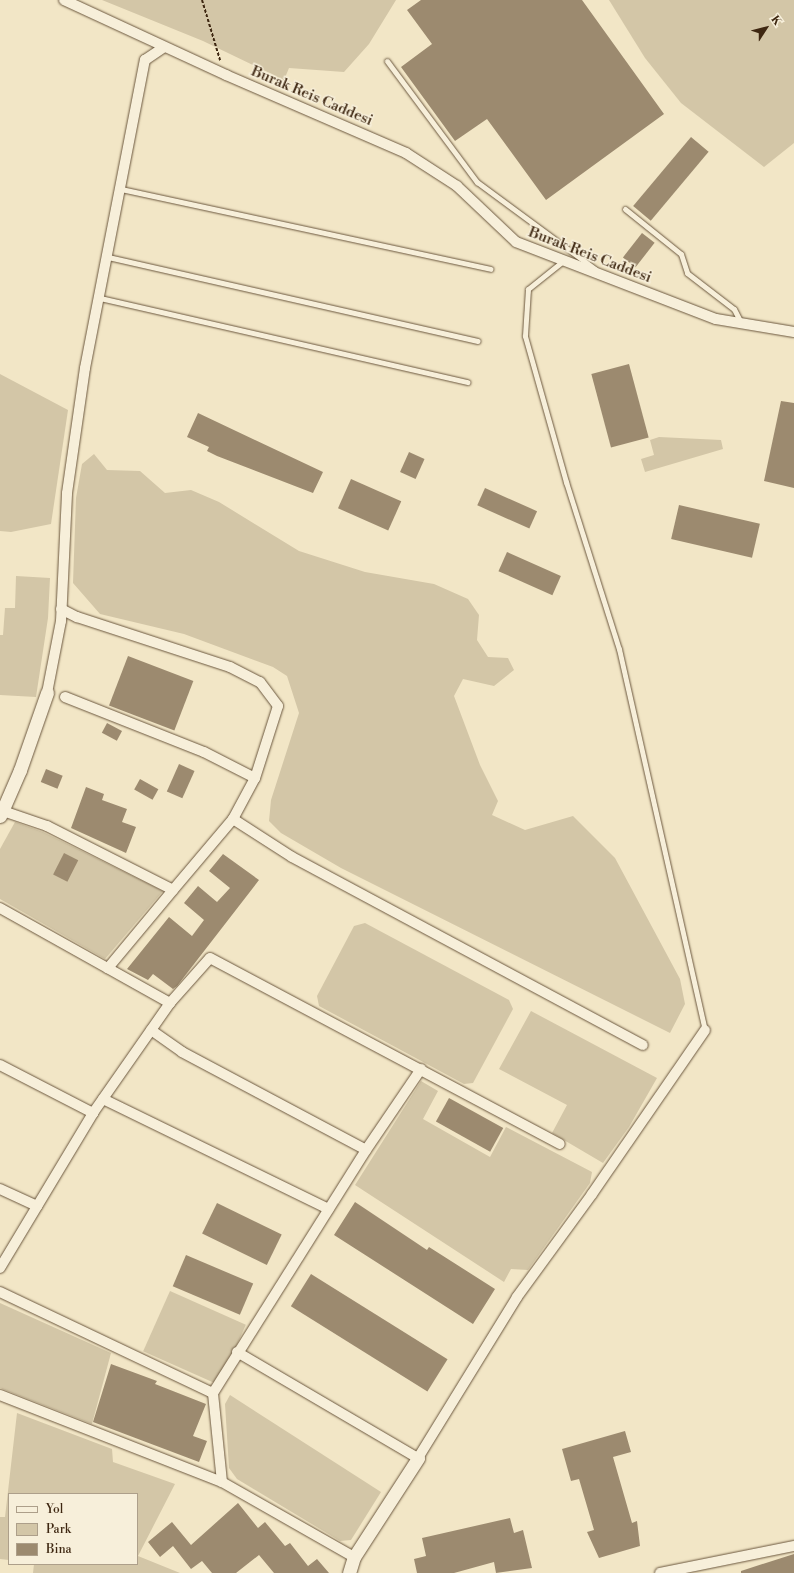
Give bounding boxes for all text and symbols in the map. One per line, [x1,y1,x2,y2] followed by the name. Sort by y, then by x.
[746,8,786,48] north arrow
[767,13,784,29] text: K
[248,62,376,130] street label: Burak Reis Caddesi
[526,223,654,287] street label: Burak Reis Caddesi
[8,1493,138,1565] legend
[46,1502,63,1517] text: Yol
[46,1522,71,1537] text: Park
[46,1542,72,1557] text: Bina

